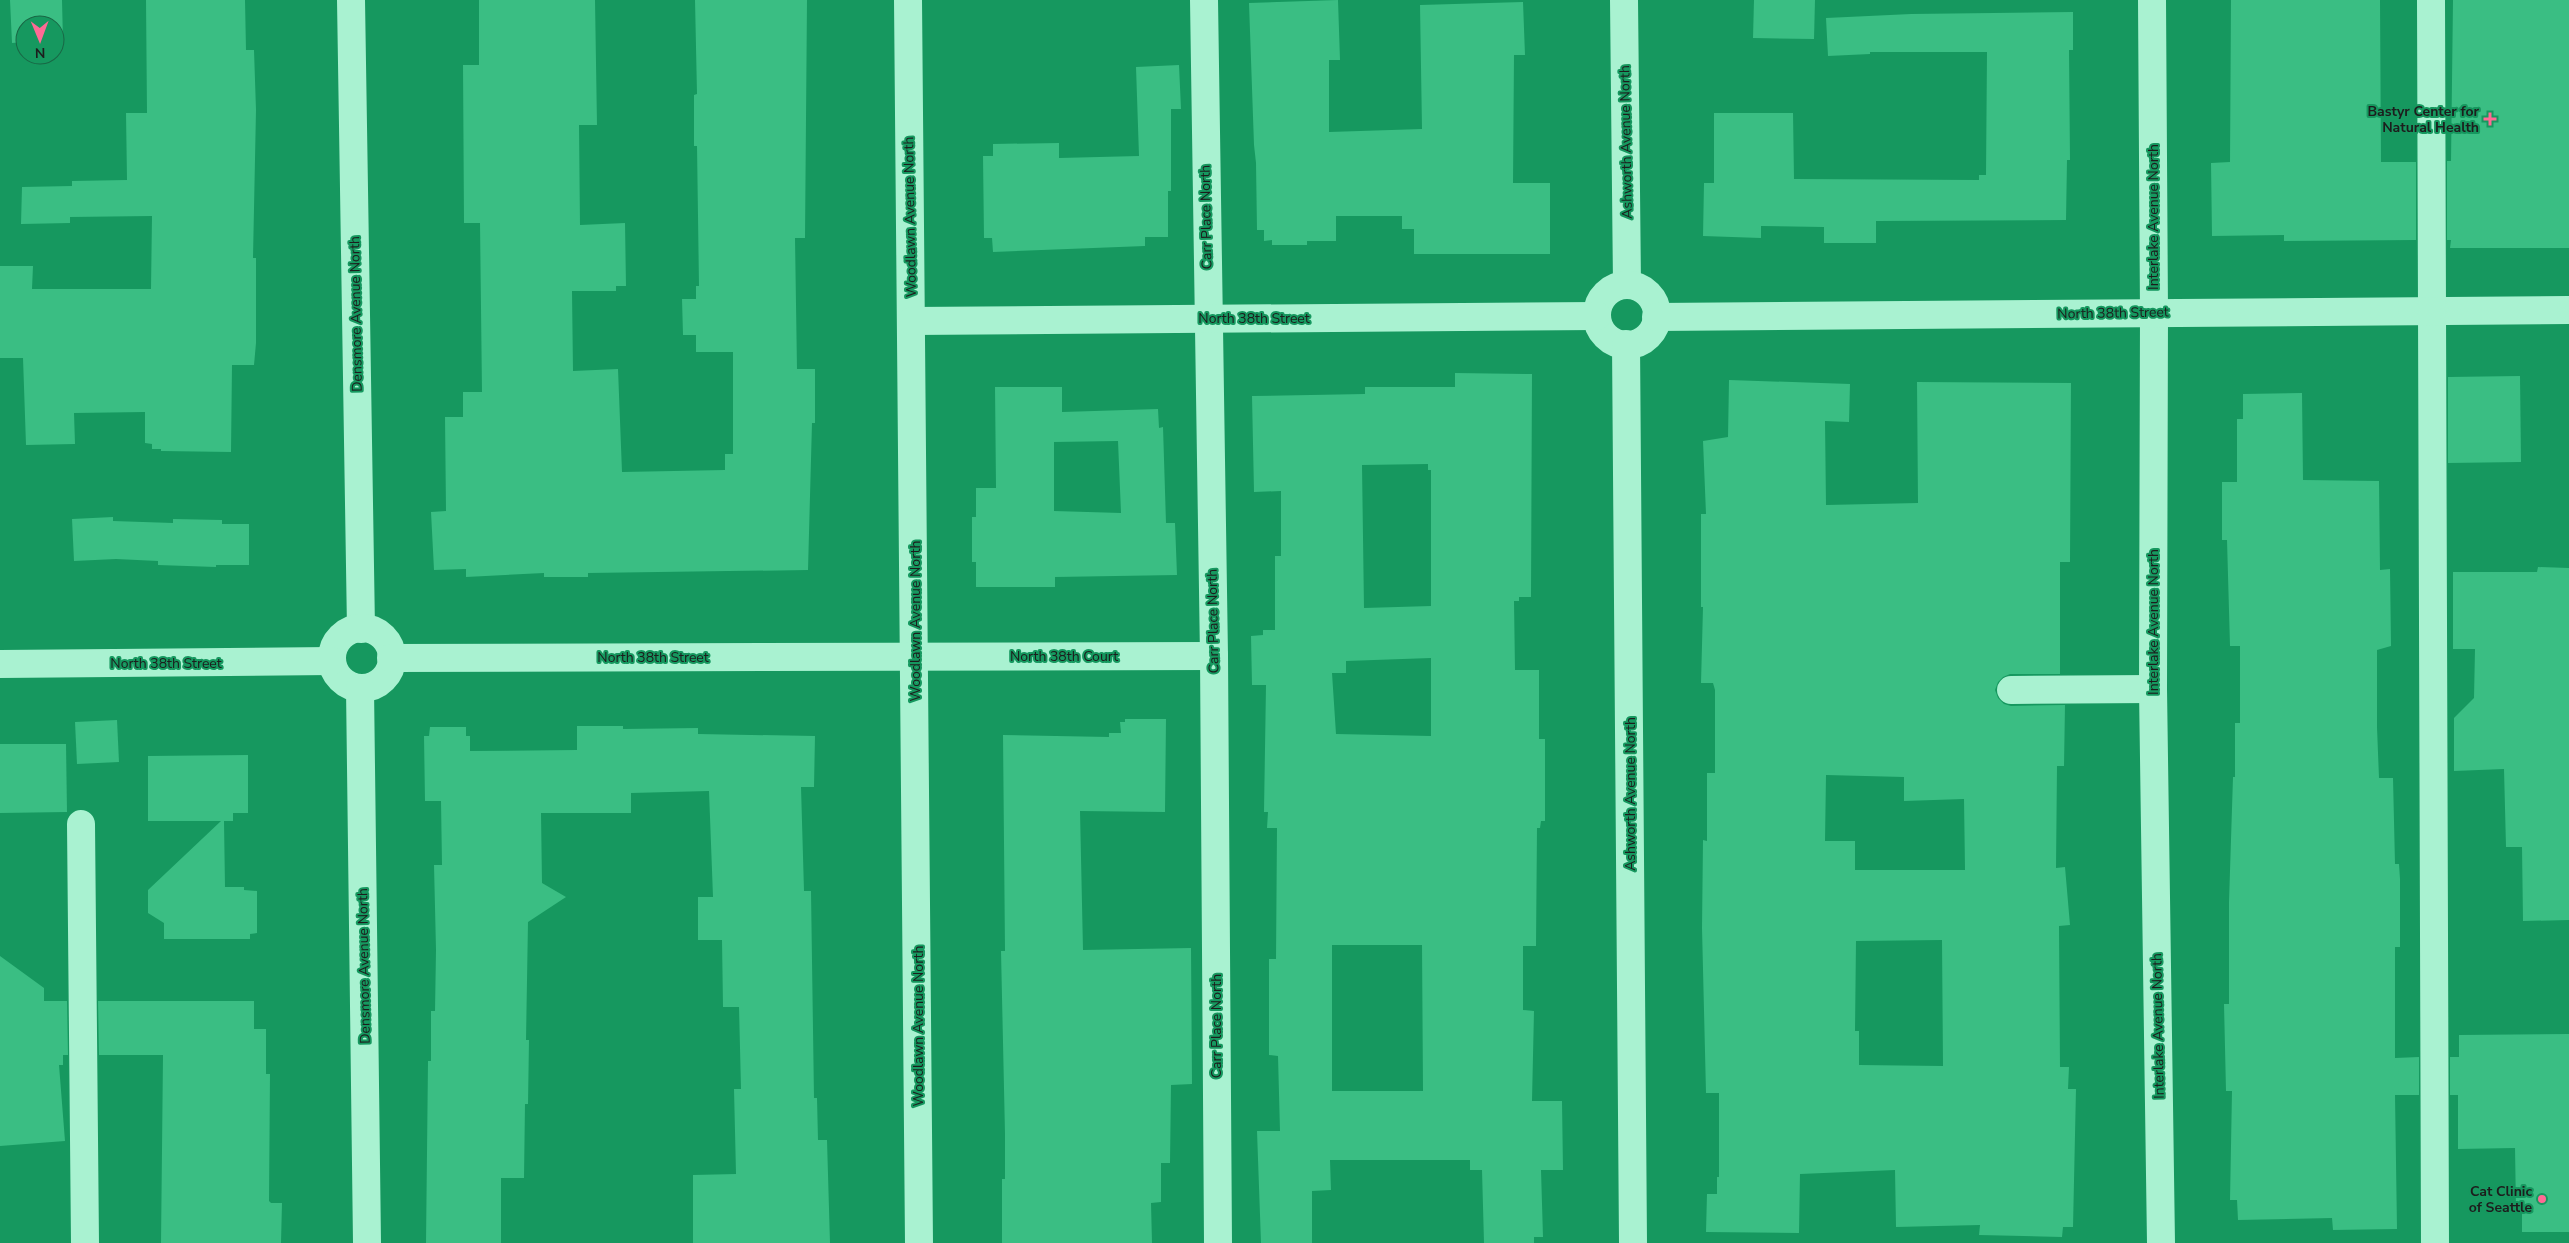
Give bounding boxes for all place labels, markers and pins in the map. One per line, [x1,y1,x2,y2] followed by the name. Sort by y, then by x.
[2367,102,2480,137] place label: Bastyr Center for Natural Health
[2483,112,2497,126] marker: Bastyr Center for Natural Health
[2469,1182,2532,1217] place label: Cat Clinic of Seattle
[2536,1193,2548,1205] marker: Cat Clinic of Seattle

